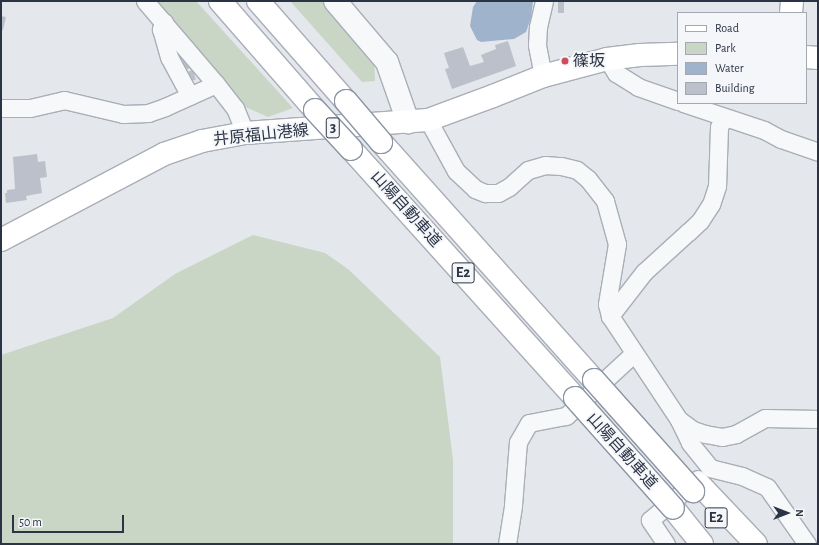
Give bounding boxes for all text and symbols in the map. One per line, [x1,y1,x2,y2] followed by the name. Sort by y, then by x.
[677,12,807,104] legend
[715,22,739,34] text: Road
[715,42,736,54] text: Park
[573,51,605,71] place label: 篠坂
[560,56,570,66] marker: 篠坂
[715,62,744,74] text: Water
[715,82,755,94] text: Building
[325,115,341,141] road number: 3
[212,120,310,150] street label: 井原福山港線
[367,167,445,251] street label: 山陽自動車道
[451,260,475,286] road number: E2
[583,409,661,493] street label: 山陽自動車道
[767,493,807,533] north arrow
[704,505,728,531] road number: E2
[14,507,126,533] scale bar
[794,509,805,517] text: N
[19,516,42,528] text: 50 m

